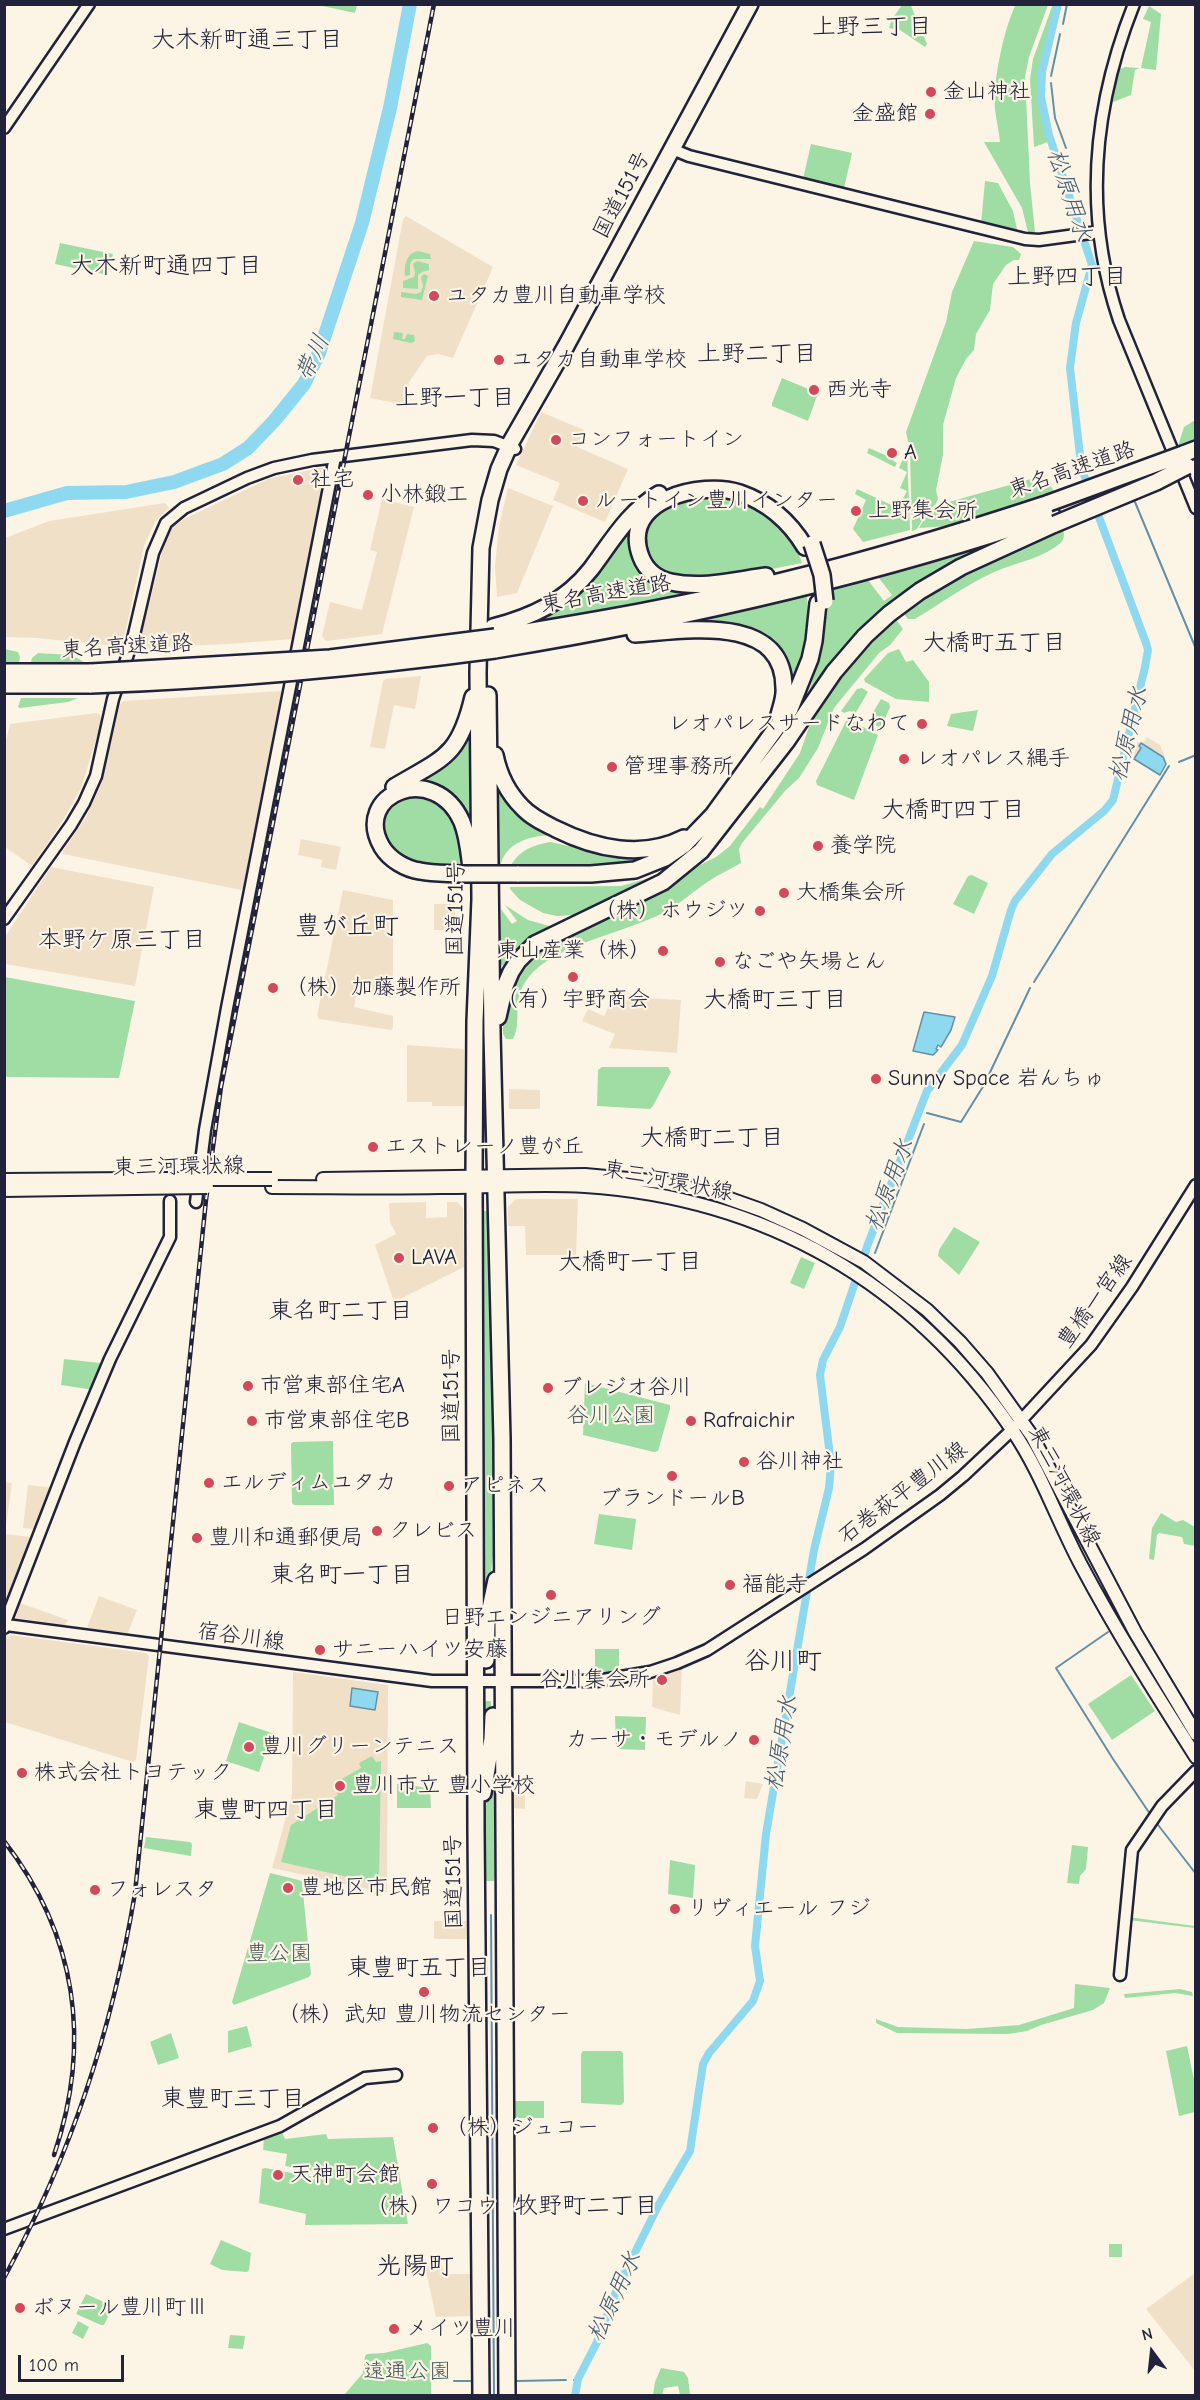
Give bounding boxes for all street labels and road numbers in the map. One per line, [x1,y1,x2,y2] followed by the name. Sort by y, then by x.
[588,147,656,243] street label: 国道151号
[1005,436,1139,504] street label: 東名高速道路
[539,570,673,618] street label: 東名高速道路
[60,630,194,664] street label: 東名高速道路
[442,861,470,957] street label: 国道151号
[113,1153,245,1181] street label: 東三河環状線
[601,1155,735,1207] street label: 東三河環状線
[1052,1249,1138,1353] street label: 豊橋一宮線
[439,1348,465,1444] street label: 国道151号
[1022,1421,1106,1551] street label: 東三河環状線
[834,1436,972,1550] street label: 石巻萩平豊川線
[196,1618,286,1656] street label: 宿谷川線
[440,1834,468,1930] street label: 国道151号

